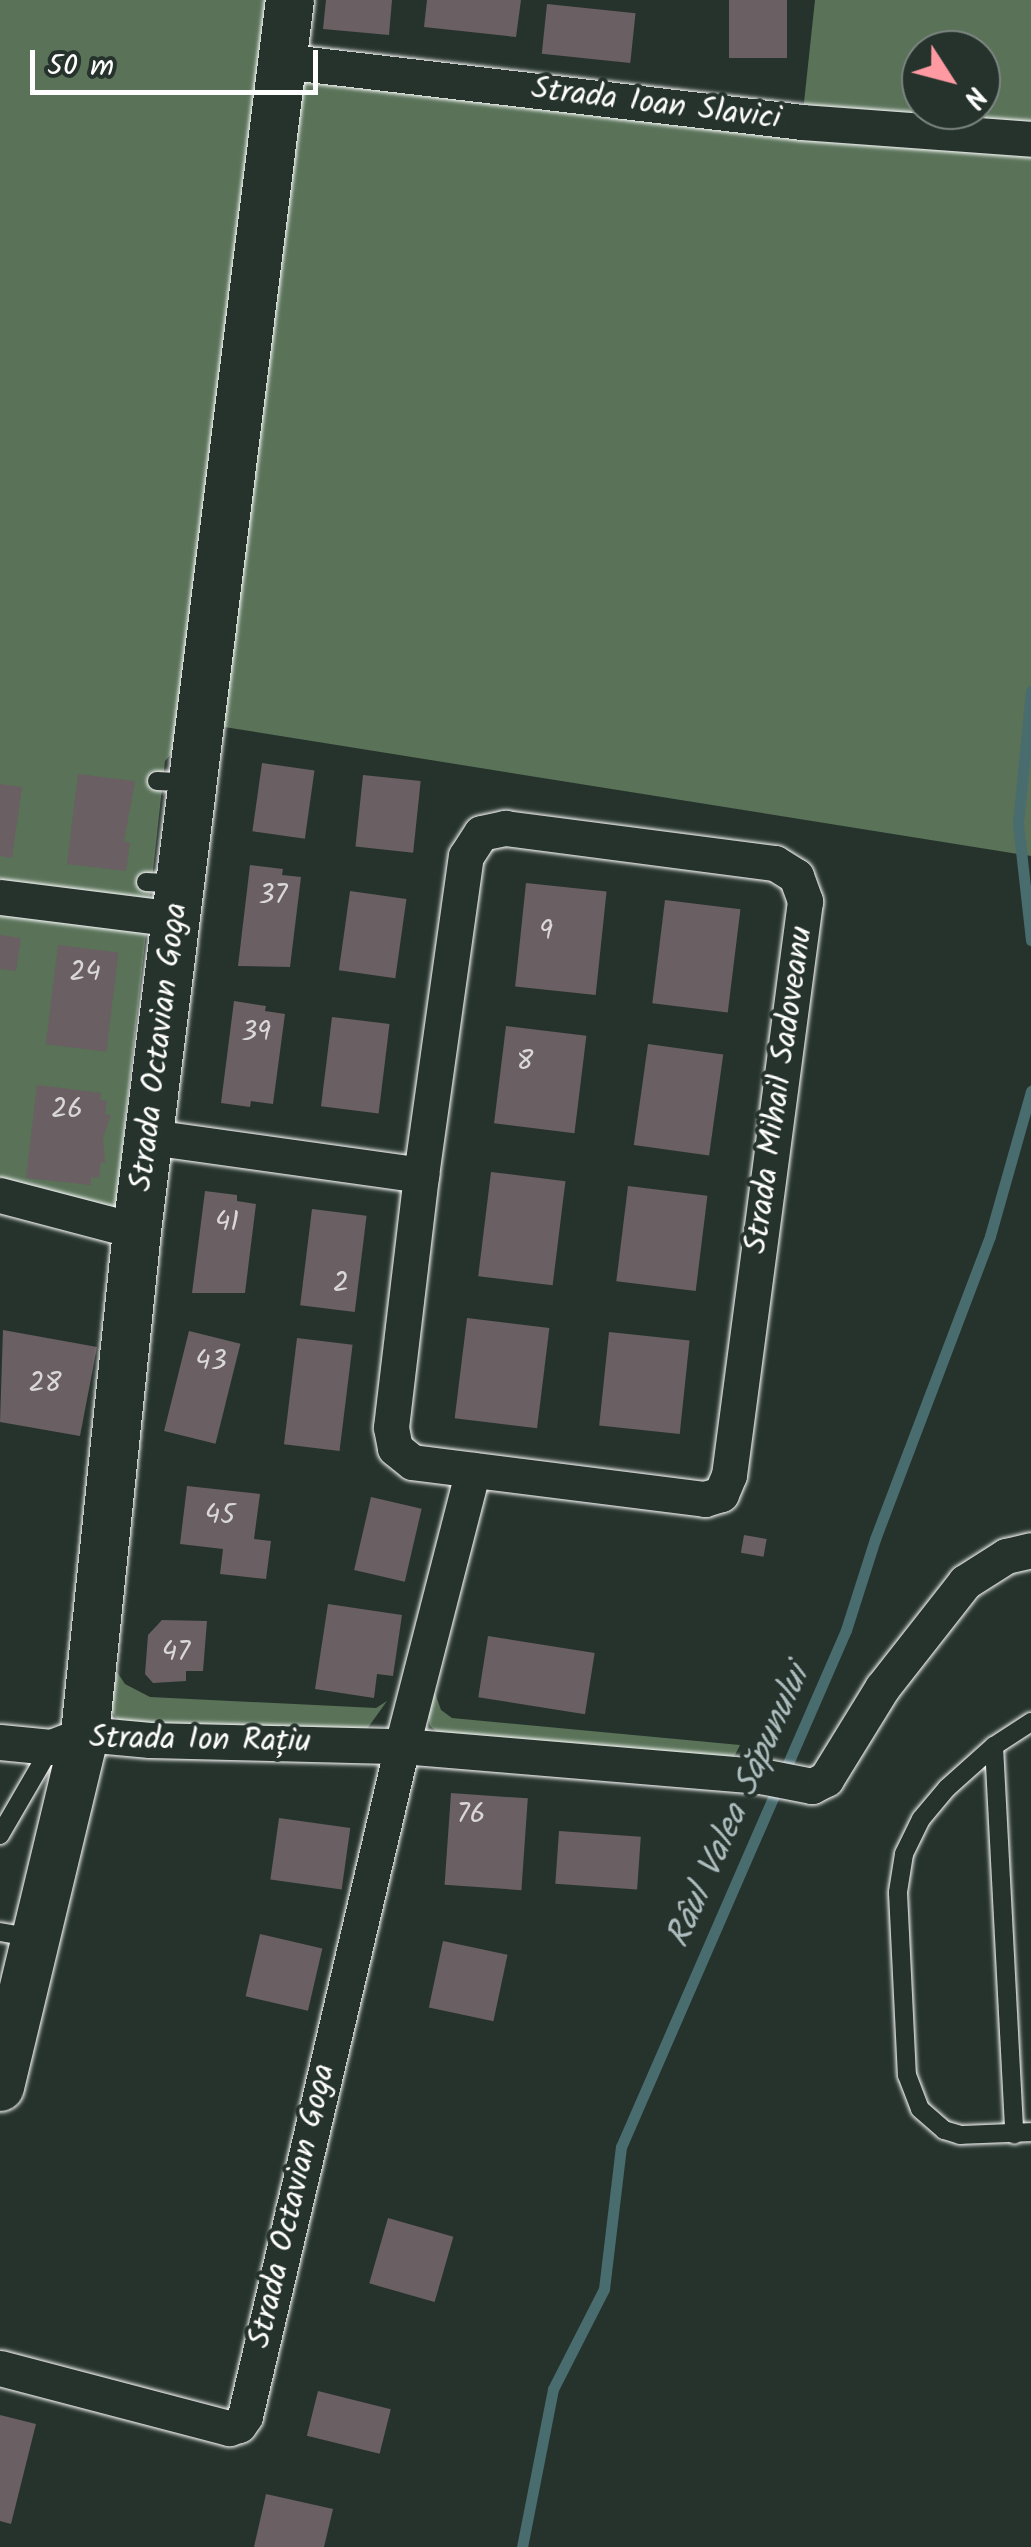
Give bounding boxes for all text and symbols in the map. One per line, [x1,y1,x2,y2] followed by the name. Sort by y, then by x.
[35,30,322,92] scale bar
[901,30,1001,130] north arrow
[47,43,114,91] text: 50 m
[529,71,783,139] street label: Strada Ioan Slavici
[951,76,997,117] text: N
[259,879,287,913] house number: 37
[123,901,197,1193] street label: Strada Octavian Goga
[539,915,553,949] house number: 9
[738,924,822,1256] street label: Strada Mihail Sadoveanu
[69,956,101,990] house number: 24
[241,1016,271,1050] house number: 39
[517,1045,533,1079] house number: 8
[51,1093,83,1127] house number: 26
[215,1206,239,1240] house number: 41
[333,1267,349,1301] house number: 2
[195,1345,227,1379] house number: 43
[28,1367,62,1401] house number: 28
[205,1499,235,1533] house number: 45
[162,1636,190,1670] house number: 47
[658,1660,820,1954] water label: Râul Valea Săpunului
[89,1720,311,1762] street label: Strada Ion Rațiu
[457,1798,485,1832] house number: 76
[242,2060,344,2352] street label: Strada Octavian Goga

